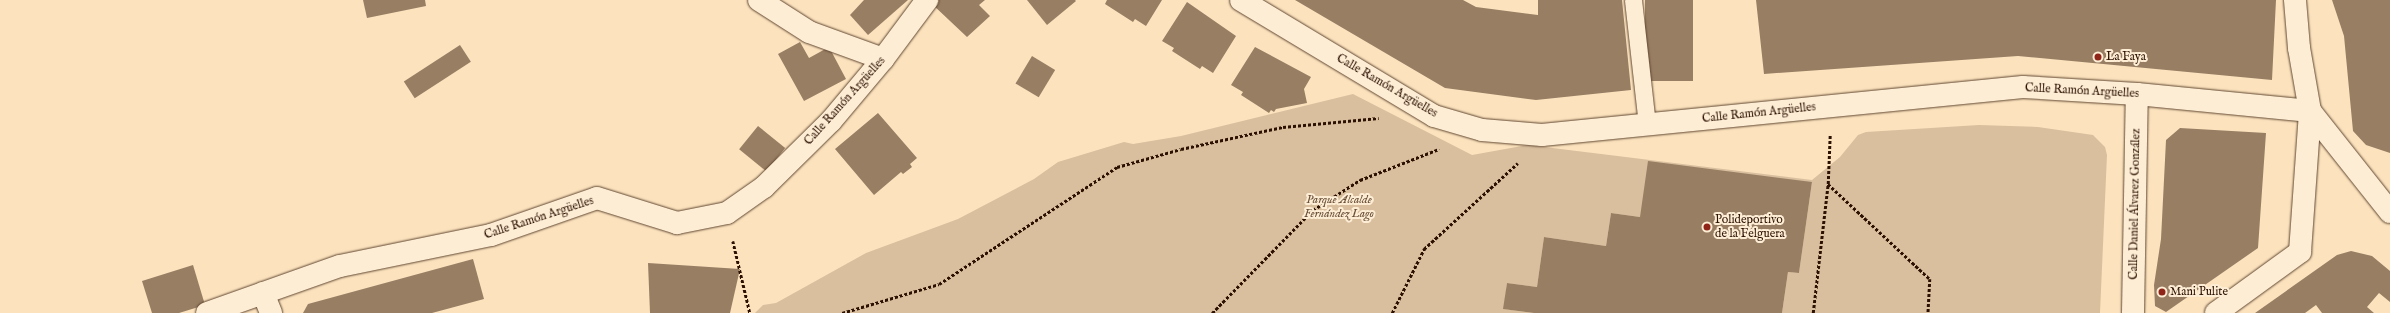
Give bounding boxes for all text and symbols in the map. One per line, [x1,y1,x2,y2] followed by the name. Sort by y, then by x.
[2106,50,2146,64] place label: La Faya
[1334,51,1440,121] street label: Calle Ramón Argüelles
[2093,52,2103,62] marker: La Faya
[801,54,889,148] street label: Calle Ramón Argüelles
[2025,81,2139,101] street label: Calle Ramón Argüelles
[1701,100,1817,126] street label: Calle Ramón Argüelles
[2126,128,2144,280] street label: Calle Daniel Álvarez González
[482,193,596,243] street label: Calle Ramón Argüelles
[1304,193,1374,221] park label: Parque Alcalde Fernández Lago
[1715,213,1785,241] place label: Polideportivo de la Felguera
[1702,222,1712,232] marker: Polideportivo de la Felguera
[2170,285,2228,299] place label: Mani Pulite
[2157,287,2167,297] marker: Mani Pulite

